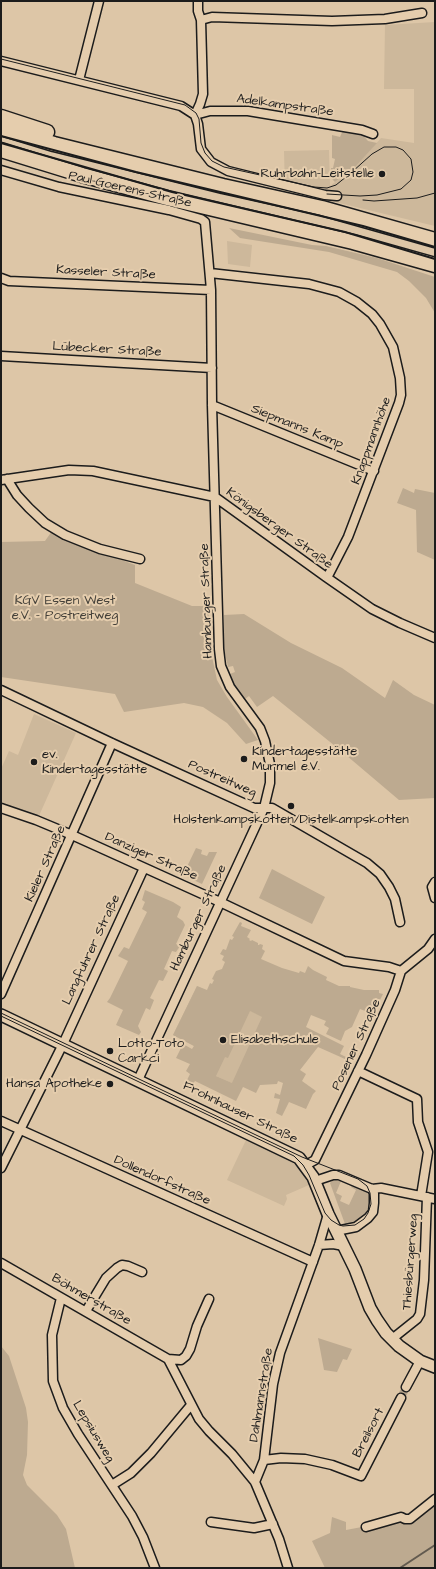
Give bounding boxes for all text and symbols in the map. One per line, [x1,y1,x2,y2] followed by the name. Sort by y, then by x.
[235,91,335,121] street label: Adelkampstraße
[260,166,374,182] place label: Ruhrbahn-Leitstelle
[67,168,193,212] street label: Paul-Goerens-Straße
[377,169,387,179] marker: Ruhrbahn-Leitstelle
[56,263,156,283] street label: Kasseler Straße
[52,339,162,361] street label: Lübecker Straße
[349,395,395,487] street label: Knappmannhöhe
[249,401,345,453] street label: Siepmanns Kamp
[223,485,335,573] street label: Königsberger Straße
[197,543,217,659] street label: Hamburger Straße
[12,593,118,624] park label: KGV Essen West e.V. - Postreitweg
[252,744,357,775] place label: Kindertagesstätte Murmel e.V.
[42,747,147,778] place label: ev. Kindertagesstätte
[239,754,249,764] marker: Kindertagesstätte Murmel e.V.
[29,757,39,767] marker: ev. Kindertagesstätte
[185,757,259,801] street label: Postreitweg
[286,801,296,811] marker: Holstenkampskotten/Distelkampskotten
[173,812,409,828] place label: Holstenkampskotten/Distelkampskotten
[22,823,70,905] street label: Kieler Straße
[102,830,200,884] street label: Danziger Straße
[168,862,230,974] street label: Hamburger Straße
[60,892,124,1008] street label: Langfuhrer Straße
[329,997,385,1093] street label: Posener Straße
[231,1032,319,1048] place label: Elisabethschule
[218,1035,228,1045] marker: Elisabethschule
[118,1036,184,1067] place label: Lotto-Toto Carkci
[105,1046,115,1056] marker: Lotto-Toto Carkci
[6,1076,102,1092] place label: Hansa Apotheke
[180,1078,300,1148] street label: Frohnhauser Straße
[105,1079,115,1089] marker: Hansa Apotheke
[111,1153,213,1209] street label: Dollendorfstraße
[400,1213,422,1311] street label: Thiesbürgerweg
[48,1271,134,1329] street label: Böhmerstraße
[247,1347,277,1443] street label: Dahlmannstraße
[69,1398,117,1466] street label: Lepsiusweg
[350,1406,388,1460] street label: Breilsort

